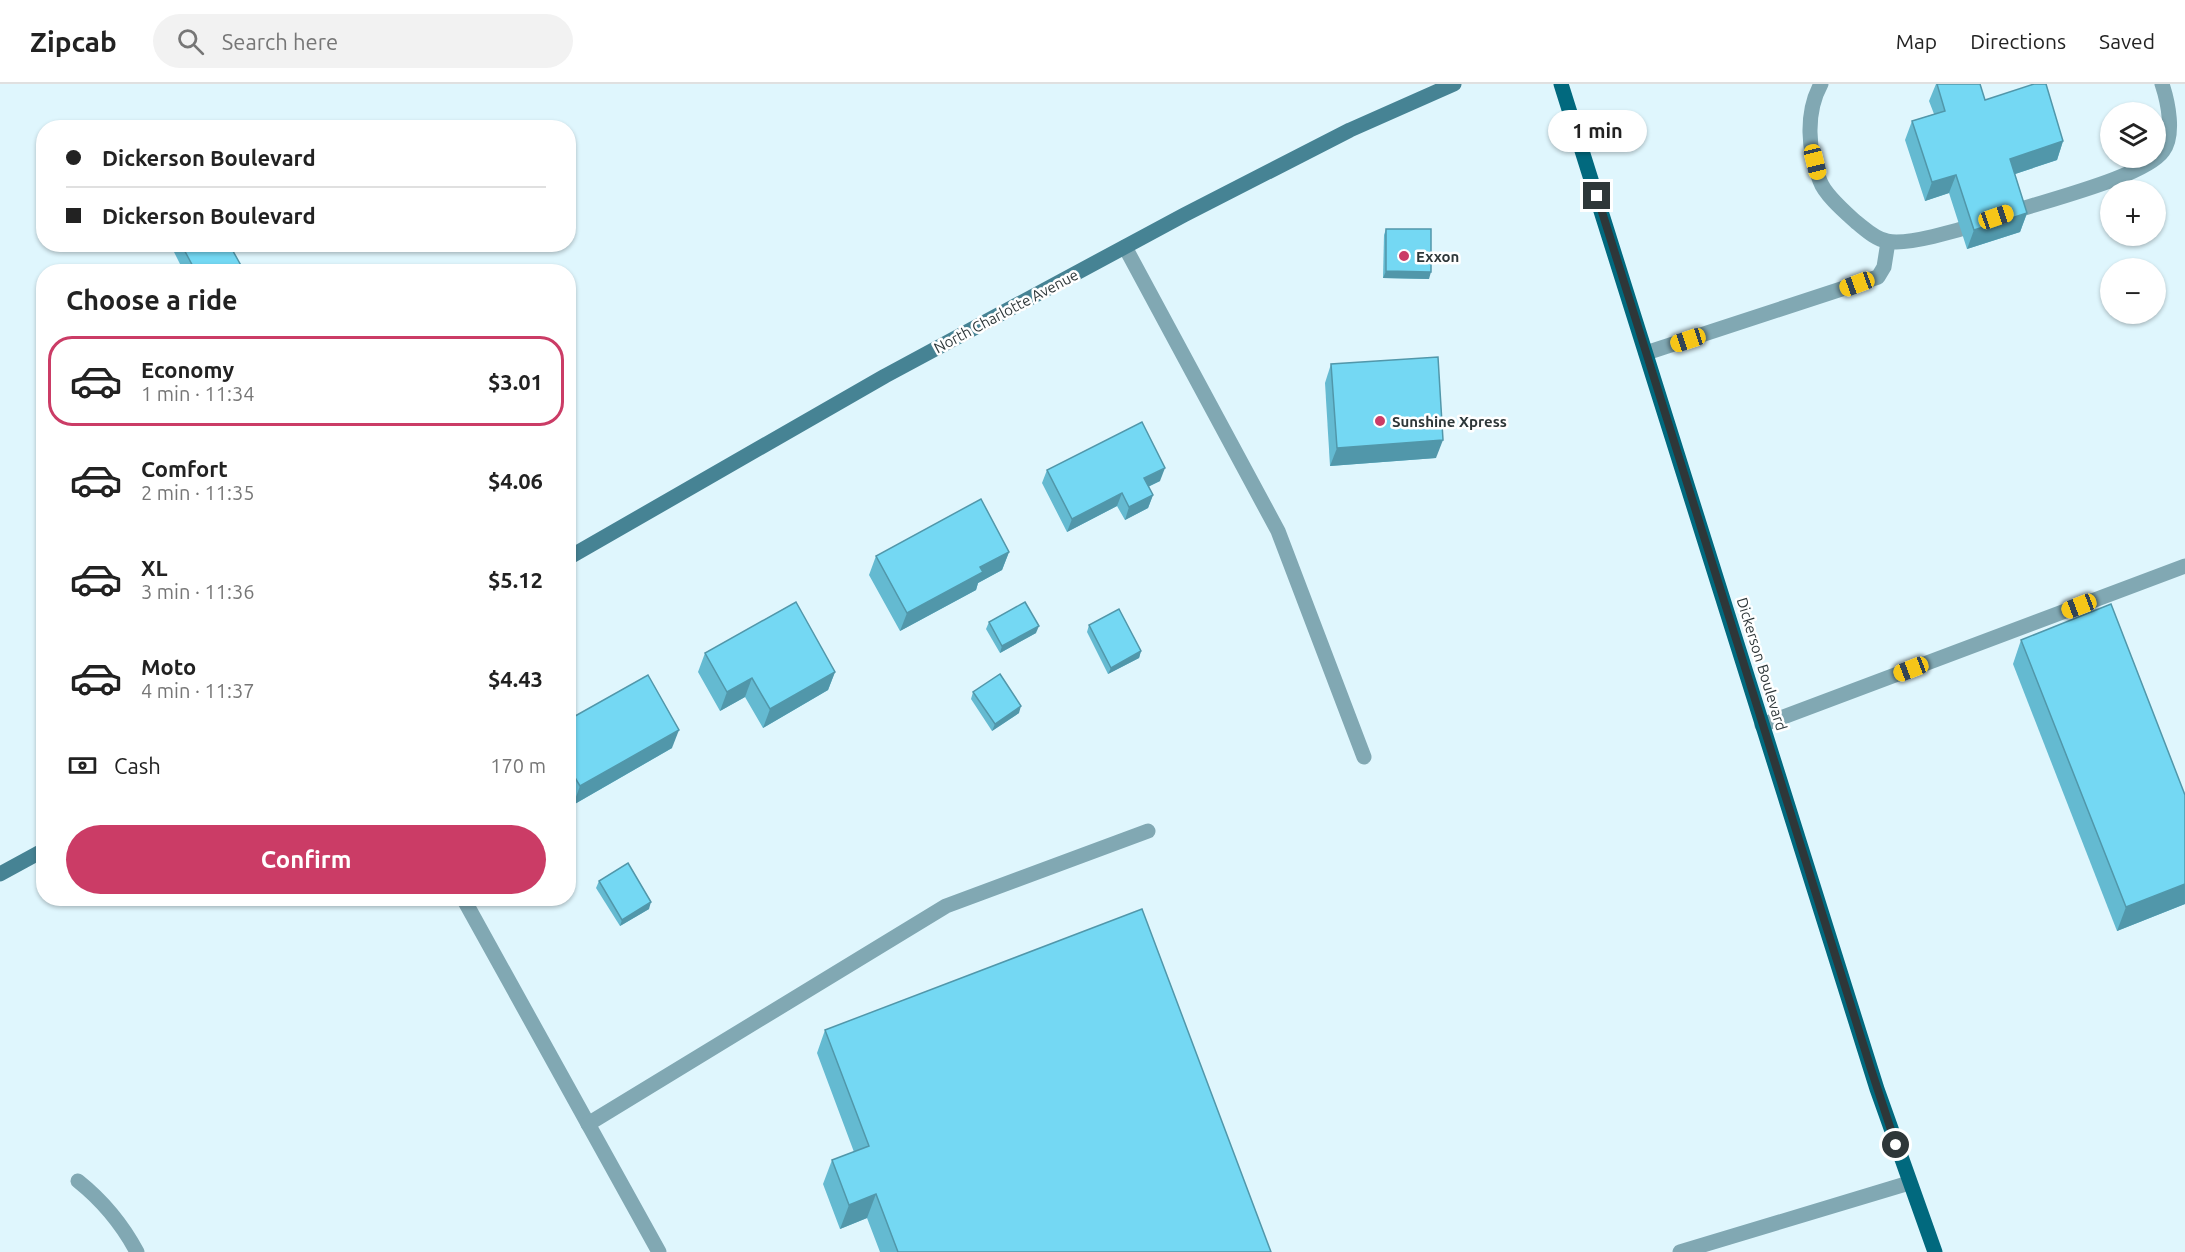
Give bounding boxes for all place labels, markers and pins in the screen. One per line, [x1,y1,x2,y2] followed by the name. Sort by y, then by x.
[1416,248,1459,265] place label: Exxon
[1397,249,1411,263] marker: Exxon
[1392,413,1507,430] place label: Sunshine Xpress
[1373,414,1387,428] marker: Sunshine Xpress

